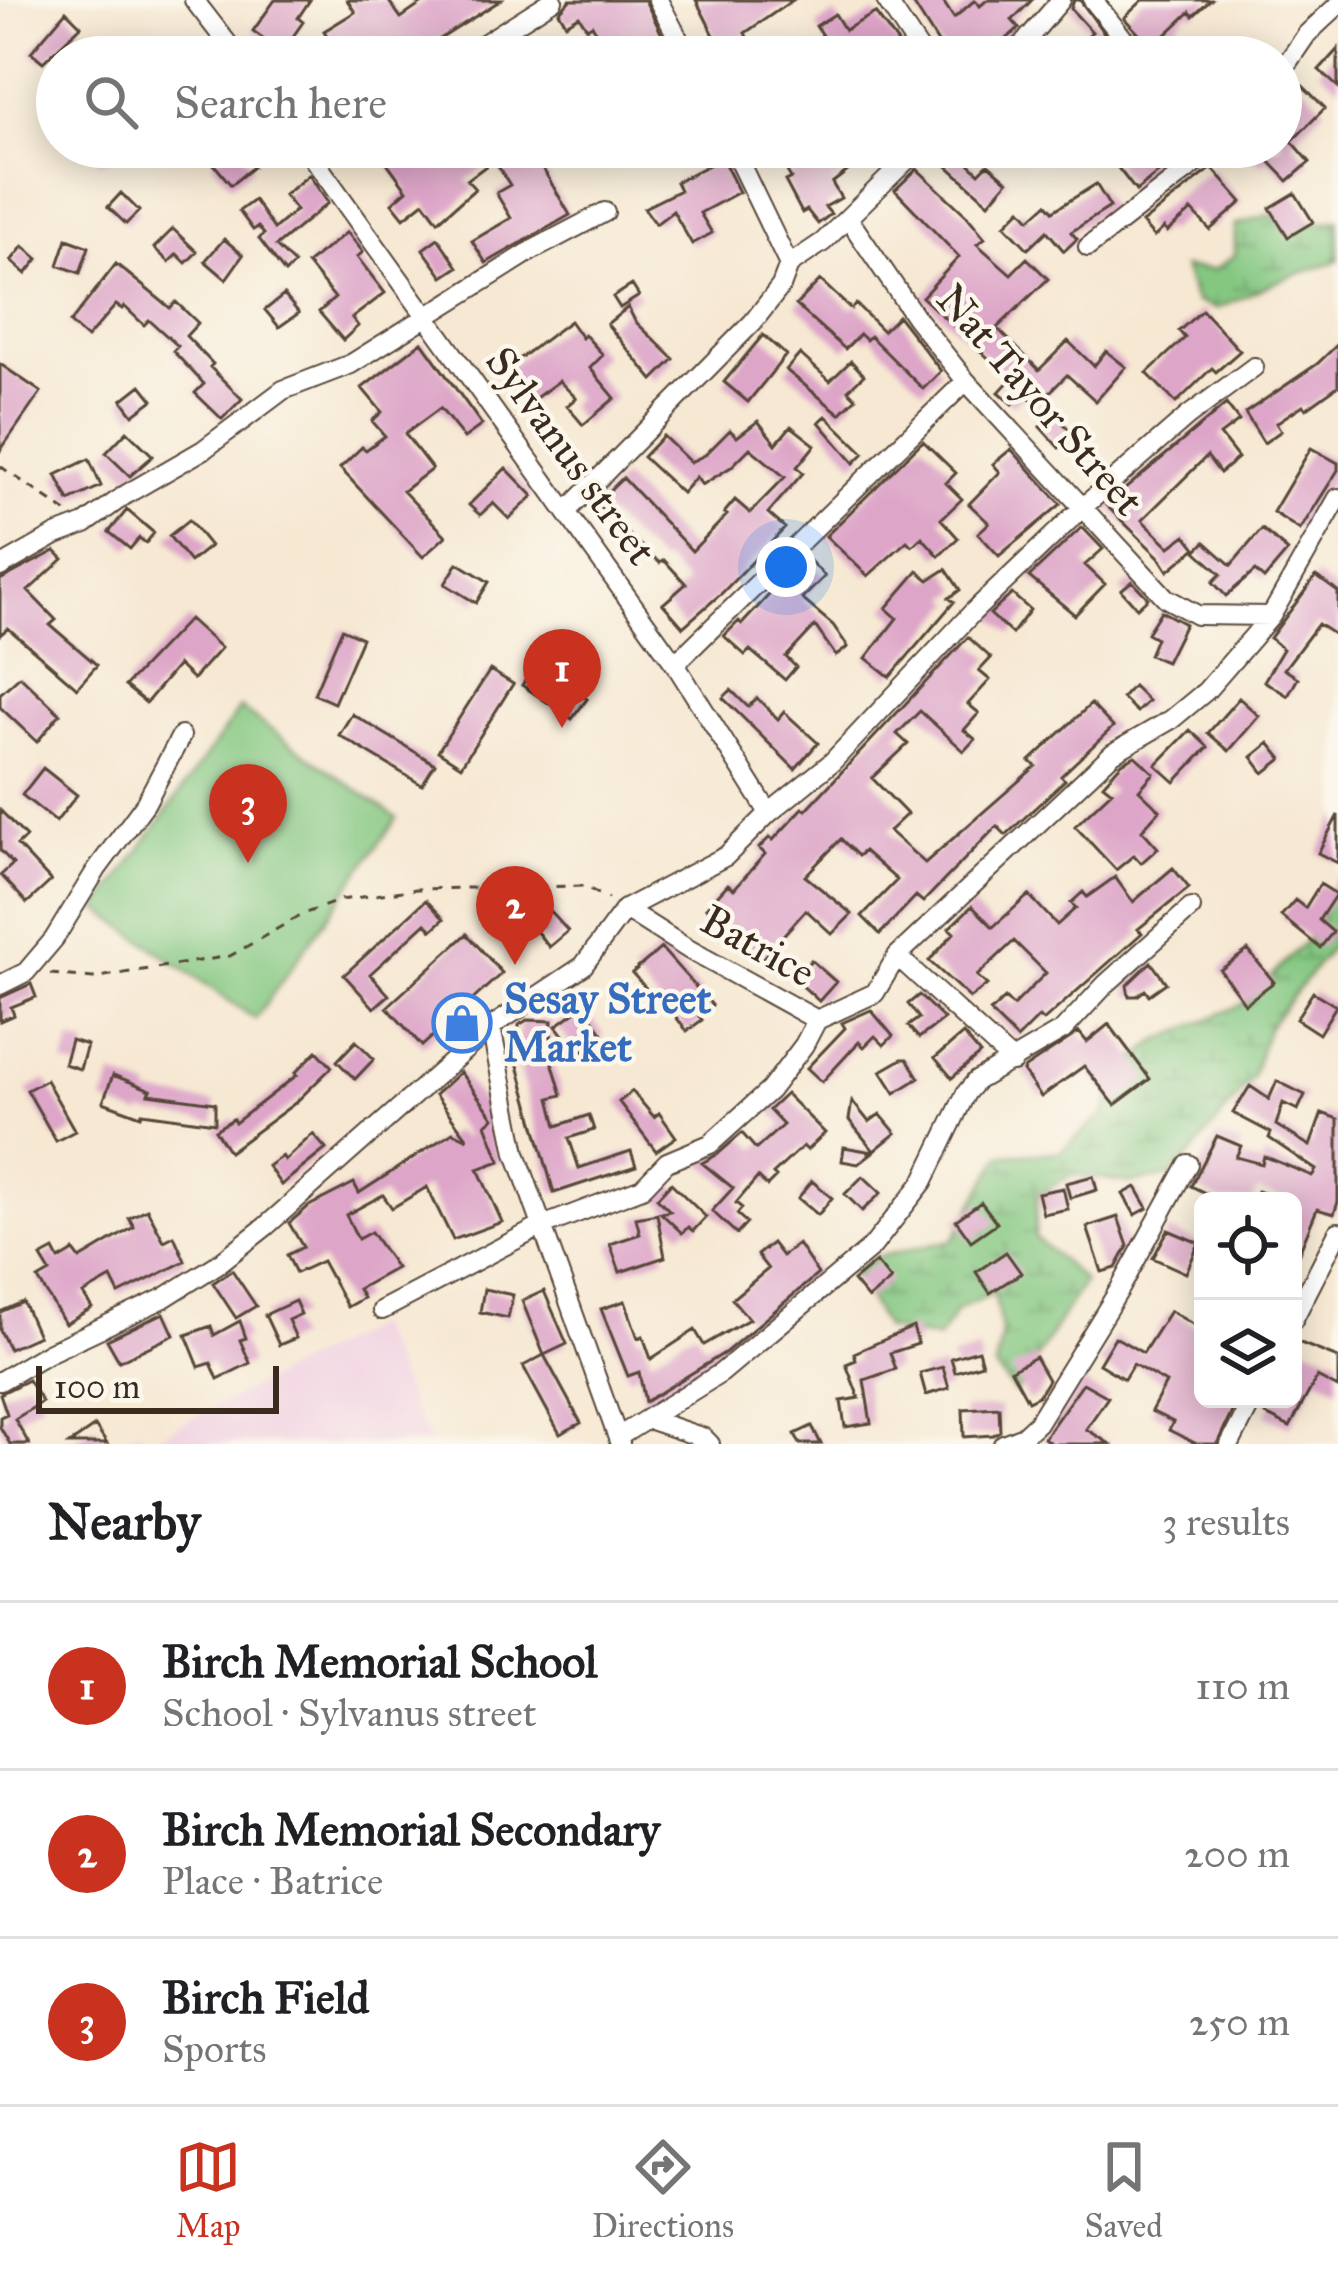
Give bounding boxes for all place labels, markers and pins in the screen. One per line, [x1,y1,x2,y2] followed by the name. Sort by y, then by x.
[523,629,601,728] pin: 1
[209,764,287,863] pin: 3
[476,866,554,965] pin: 2
[504,973,711,1073] place label: Sesay Street Market
[431,992,493,1054] shop icon: Sesay Street Market

